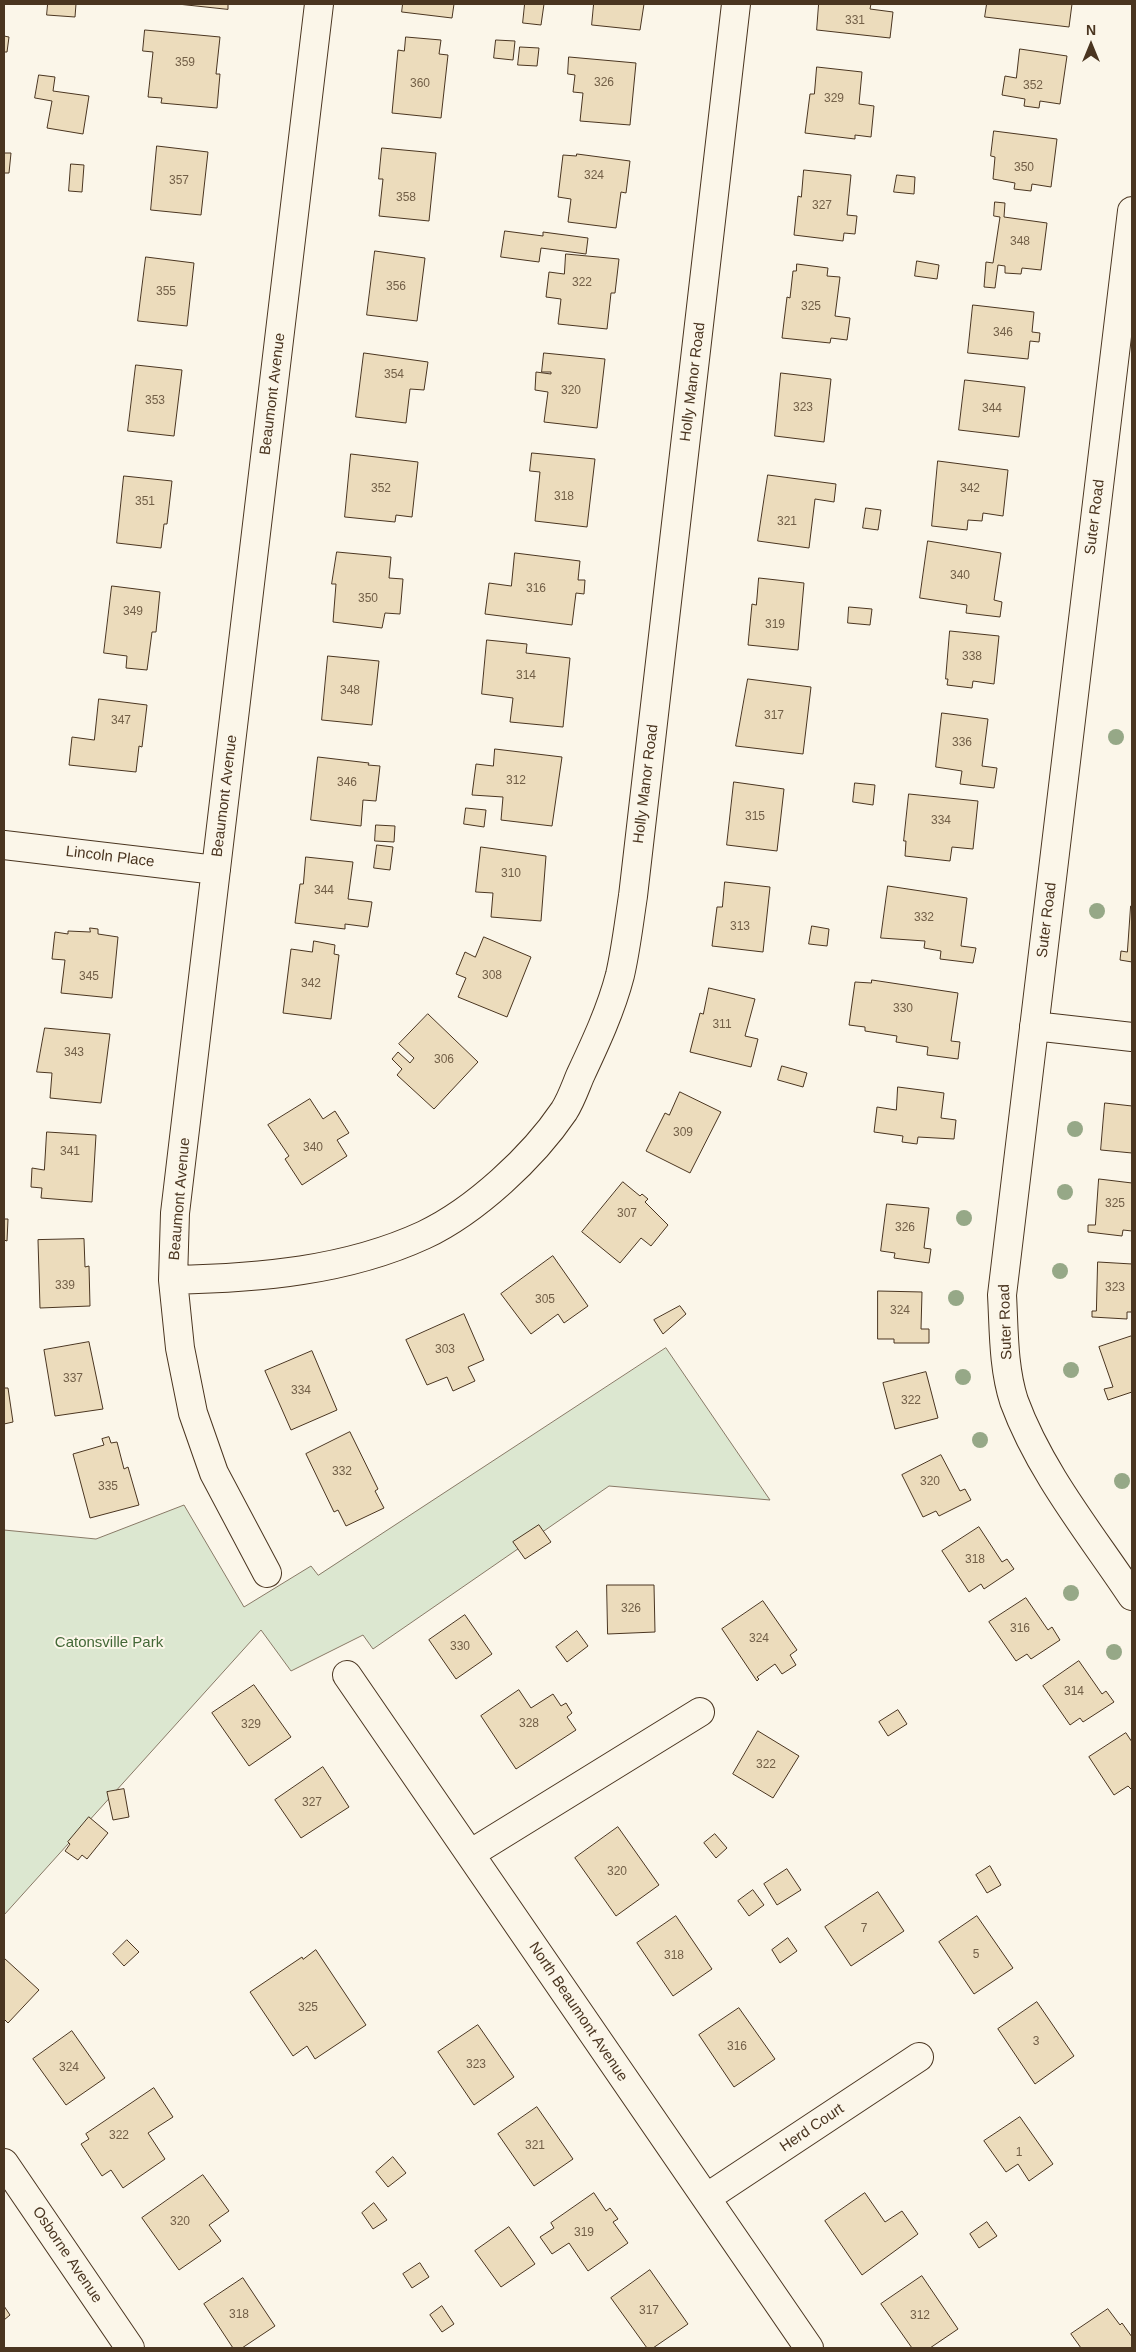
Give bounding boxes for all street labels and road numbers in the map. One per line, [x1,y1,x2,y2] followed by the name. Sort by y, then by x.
[677,321,709,443] street label: Holly Manor Road
[257,332,289,456] street label: Beaumont Avenue
[1081,478,1109,556] street label: Suter Road
[630,723,662,845] street label: Holly Manor Road
[209,734,241,858] street label: Beaumont Avenue
[65,843,155,871] street label: Lincoln Place
[1033,881,1061,959] street label: Suter Road
[166,1137,194,1261] street label: Beaumont Avenue
[996,1284,1016,1360] street label: Suter Road
[525,1939,631,2085] street label: North Beaumont Avenue
[777,2100,847,2156] street label: Herd Court
[28,2203,106,2307] street label: Osborne Avenue

